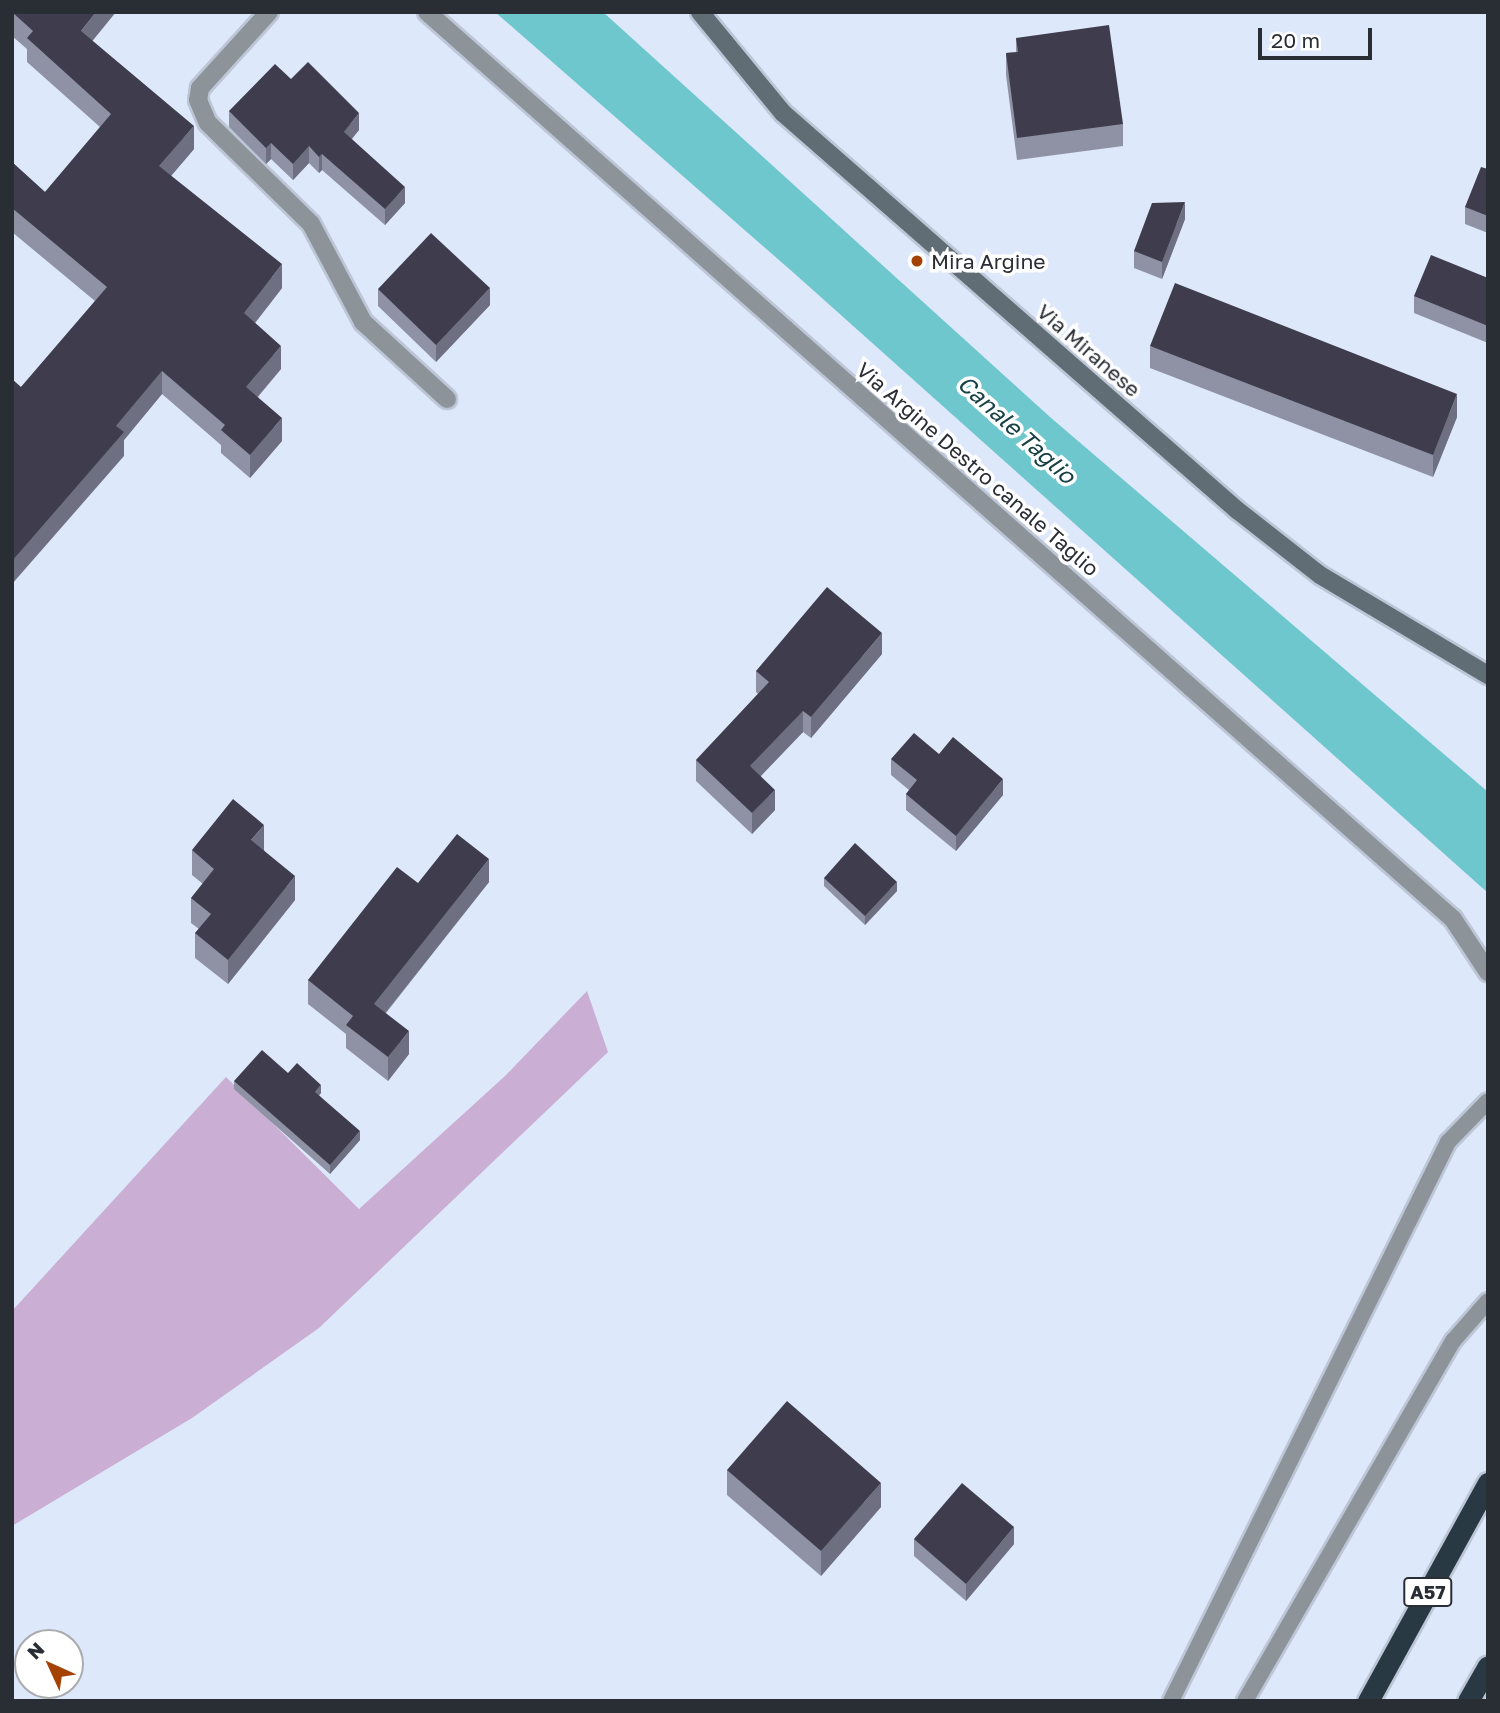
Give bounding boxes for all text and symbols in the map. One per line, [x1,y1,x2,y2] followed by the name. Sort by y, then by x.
[1262,14,1376,58] scale bar
[1271,27,1320,53] text: 20 m
[931,248,1045,274] place label: Mira Argine
[909,253,925,269] marker: Mira Argine
[1032,298,1146,402] street label: Via Miranese
[852,357,1104,581] street label: Via Argine Destro canale Taglio
[953,369,1081,489] water label: Canale Taglio
[1402,1576,1454,1608] road number: A57
[14,1629,84,1699] north arrow
[22,1637,48,1663] text: N

